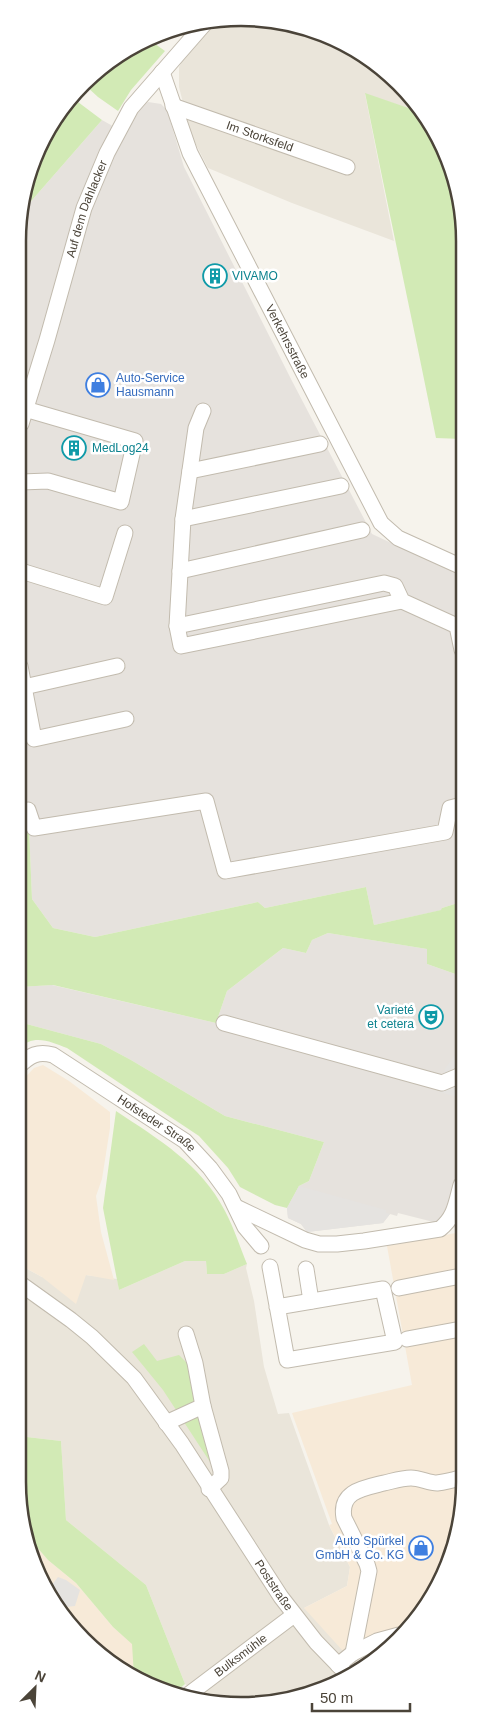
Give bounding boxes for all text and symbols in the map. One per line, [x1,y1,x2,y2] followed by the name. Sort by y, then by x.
[224,118,295,155] street label: Im Storksfeld
[63,158,110,259] street label: Auf dem Dahlacker
[202,263,228,289] building icon: VIVAMO
[232,269,278,283] place label: VIVAMO
[262,302,312,381] street label: Verkehrsstraße
[116,371,185,399] place label: Auto-Service Hausmann
[85,372,111,398] shop icon: Auto-Service Hausmann
[61,435,87,461] building icon: MedLog24
[92,441,149,455] place label: MedLog24
[367,1003,414,1031] place label: Varieté et cetera
[418,1004,444,1030] theatre icon: Varieté et cetera
[115,1092,199,1155] street label: Hofsteder Straße
[315,1534,404,1562] place label: Auto Spürkel GmbH & Co. KG
[408,1535,434,1561] shop icon: Auto Spürkel GmbH & Co. KG
[252,1557,296,1614] street label: Poststraße
[212,1631,270,1680] street label: Bulksmühle
[10,1663,60,1713] north arrow
[32,1667,48,1685] text: N
[312,1680,410,1712] scale bar
[320,1689,353,1706] text: 50 m

